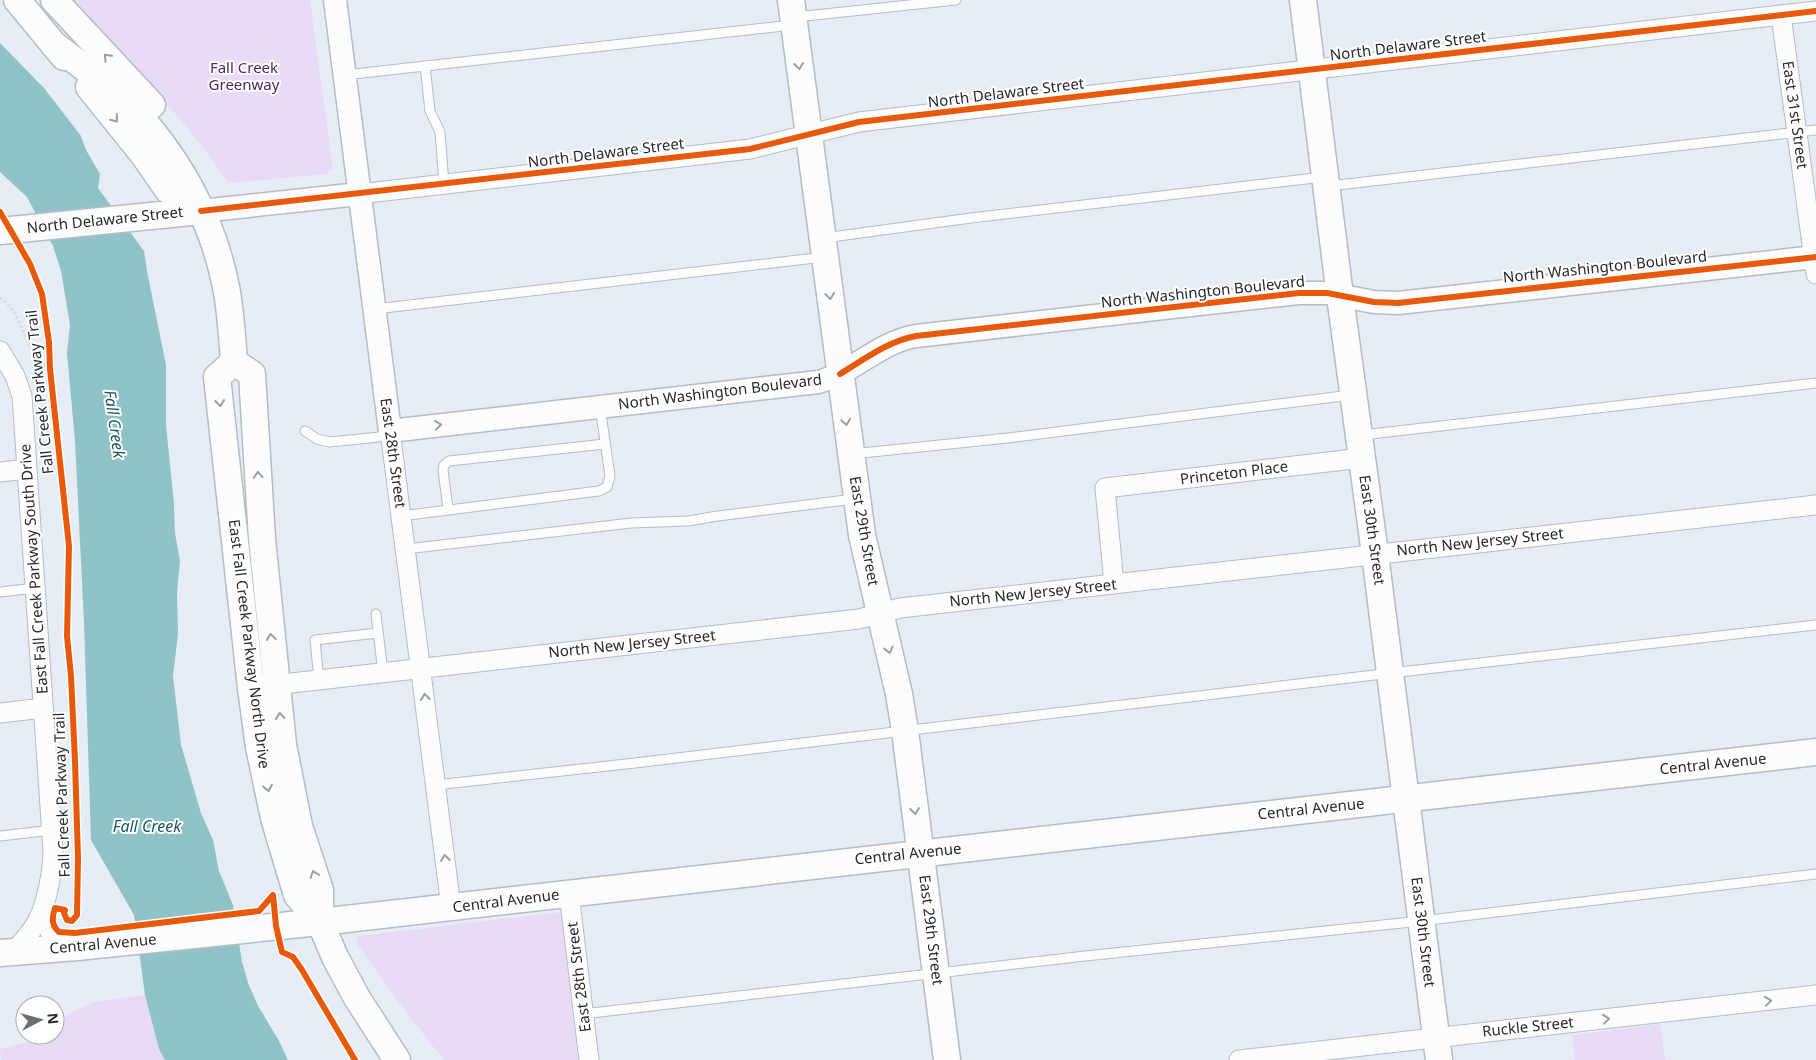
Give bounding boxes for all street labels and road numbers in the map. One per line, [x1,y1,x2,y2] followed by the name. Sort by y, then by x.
[1329,25,1488,65] street label: North Delaware Street
[1779,60,1814,171] street label: East 31st Street
[927,72,1086,112] street label: North Delaware Street
[527,132,686,172] street label: North Delaware Street
[26,201,185,237] street label: North Delaware Street
[1502,245,1708,287] street label: North Washington Boulevard
[1100,270,1306,312] street label: North Washington Boulevard
[20,309,58,475] street label: Fall Creek Parkway Trail
[617,369,823,413] street label: North Washington Boulevard
[376,397,412,510] street label: East 28th Street
[14,443,52,695] street label: East Fall Creek Parkway South Drive
[1179,455,1289,489] street label: Princeton Place
[846,474,885,588] street label: East 29th Street
[1355,474,1391,587] street label: East 30th Street
[225,518,275,770] street label: East Fall Creek Parkway North Drive
[1395,522,1565,560] street label: North New Jersey Street
[948,573,1118,611] street label: North New Jersey Street
[547,624,717,662] street label: North New Jersey Street
[48,712,74,878] street label: Fall Creek Parkway Trail
[1658,747,1767,779] street label: Central Avenue
[1256,792,1365,824] street label: Central Avenue
[853,837,962,869] street label: Central Avenue
[915,874,949,987] street label: East 29th Street
[1407,876,1441,989] street label: East 30th Street
[451,884,560,916] street label: Central Avenue
[561,920,595,1033] street label: East 28th Street
[49,928,157,958] street label: Central Avenue
[1481,1011,1575,1041] street label: Ruckle Street

